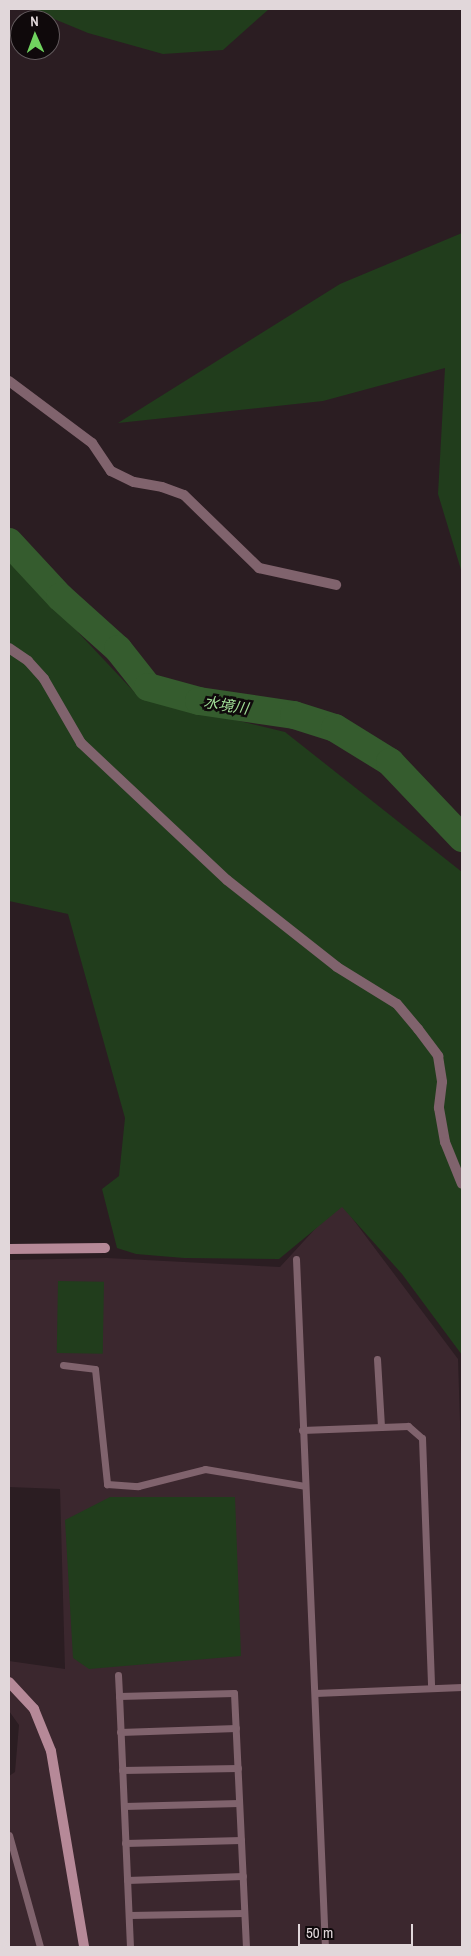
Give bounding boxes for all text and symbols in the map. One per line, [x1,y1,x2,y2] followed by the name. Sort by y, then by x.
[10,10,60,60] north arrow
[30,12,39,30] text: N
[202,693,250,717] water label: 水境川
[301,1914,416,1946] scale bar
[306,1922,333,1943] text: 50 m

